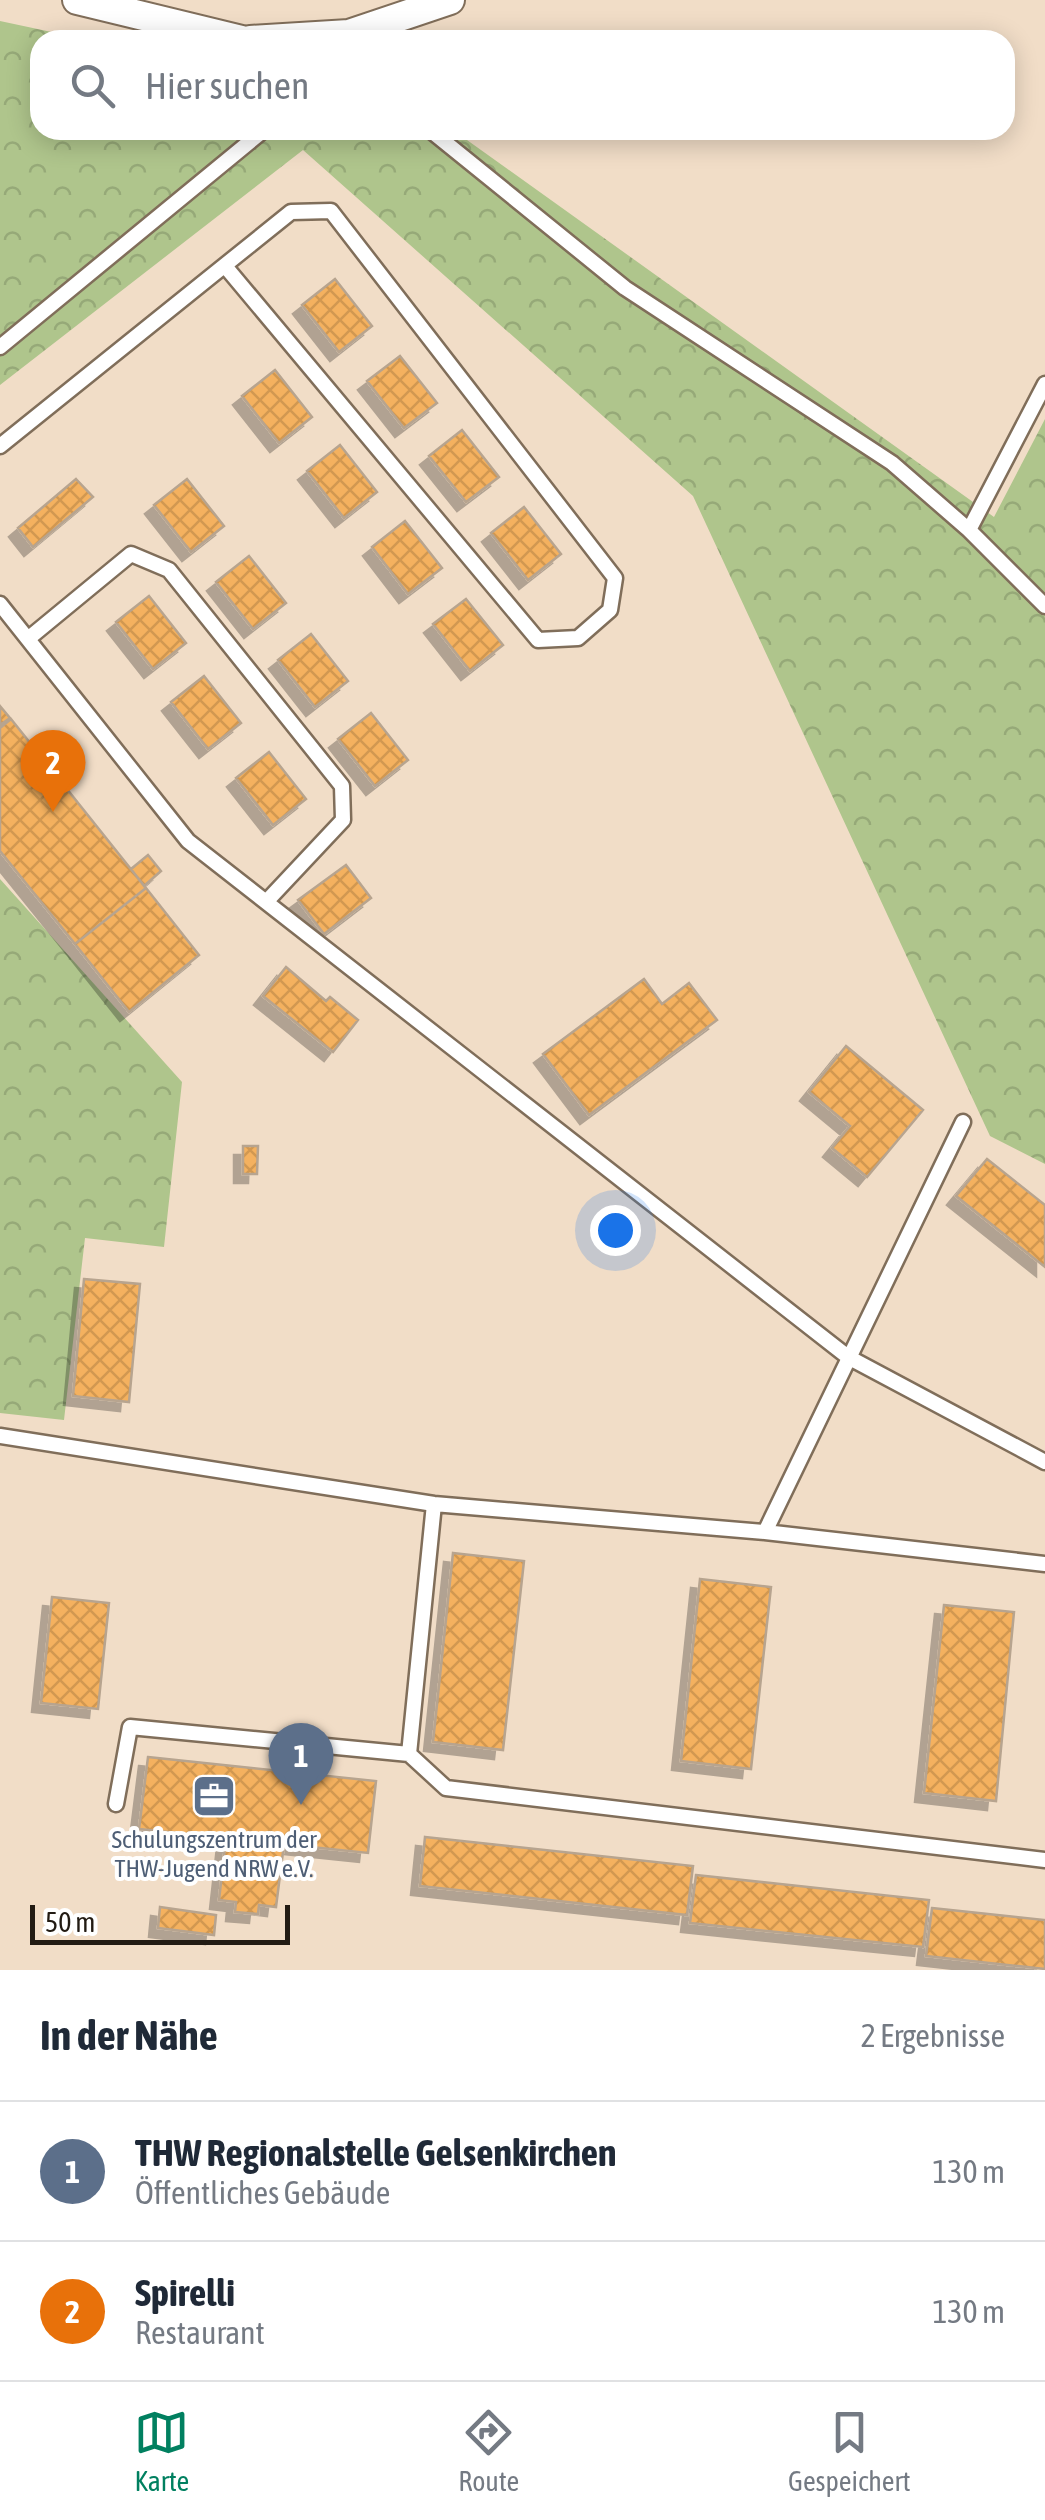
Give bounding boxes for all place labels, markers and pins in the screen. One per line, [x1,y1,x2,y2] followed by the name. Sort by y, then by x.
[20,730,86,812] pin: 2
[268,1722,334,1805] pin: 1
[191,1773,237,1819] office icon: Schulungszentrum der THW-Jugend NRW e.V.
[111,1825,317,1882] place label: Schulungszentrum der THW-Jugend NRW e.V.

